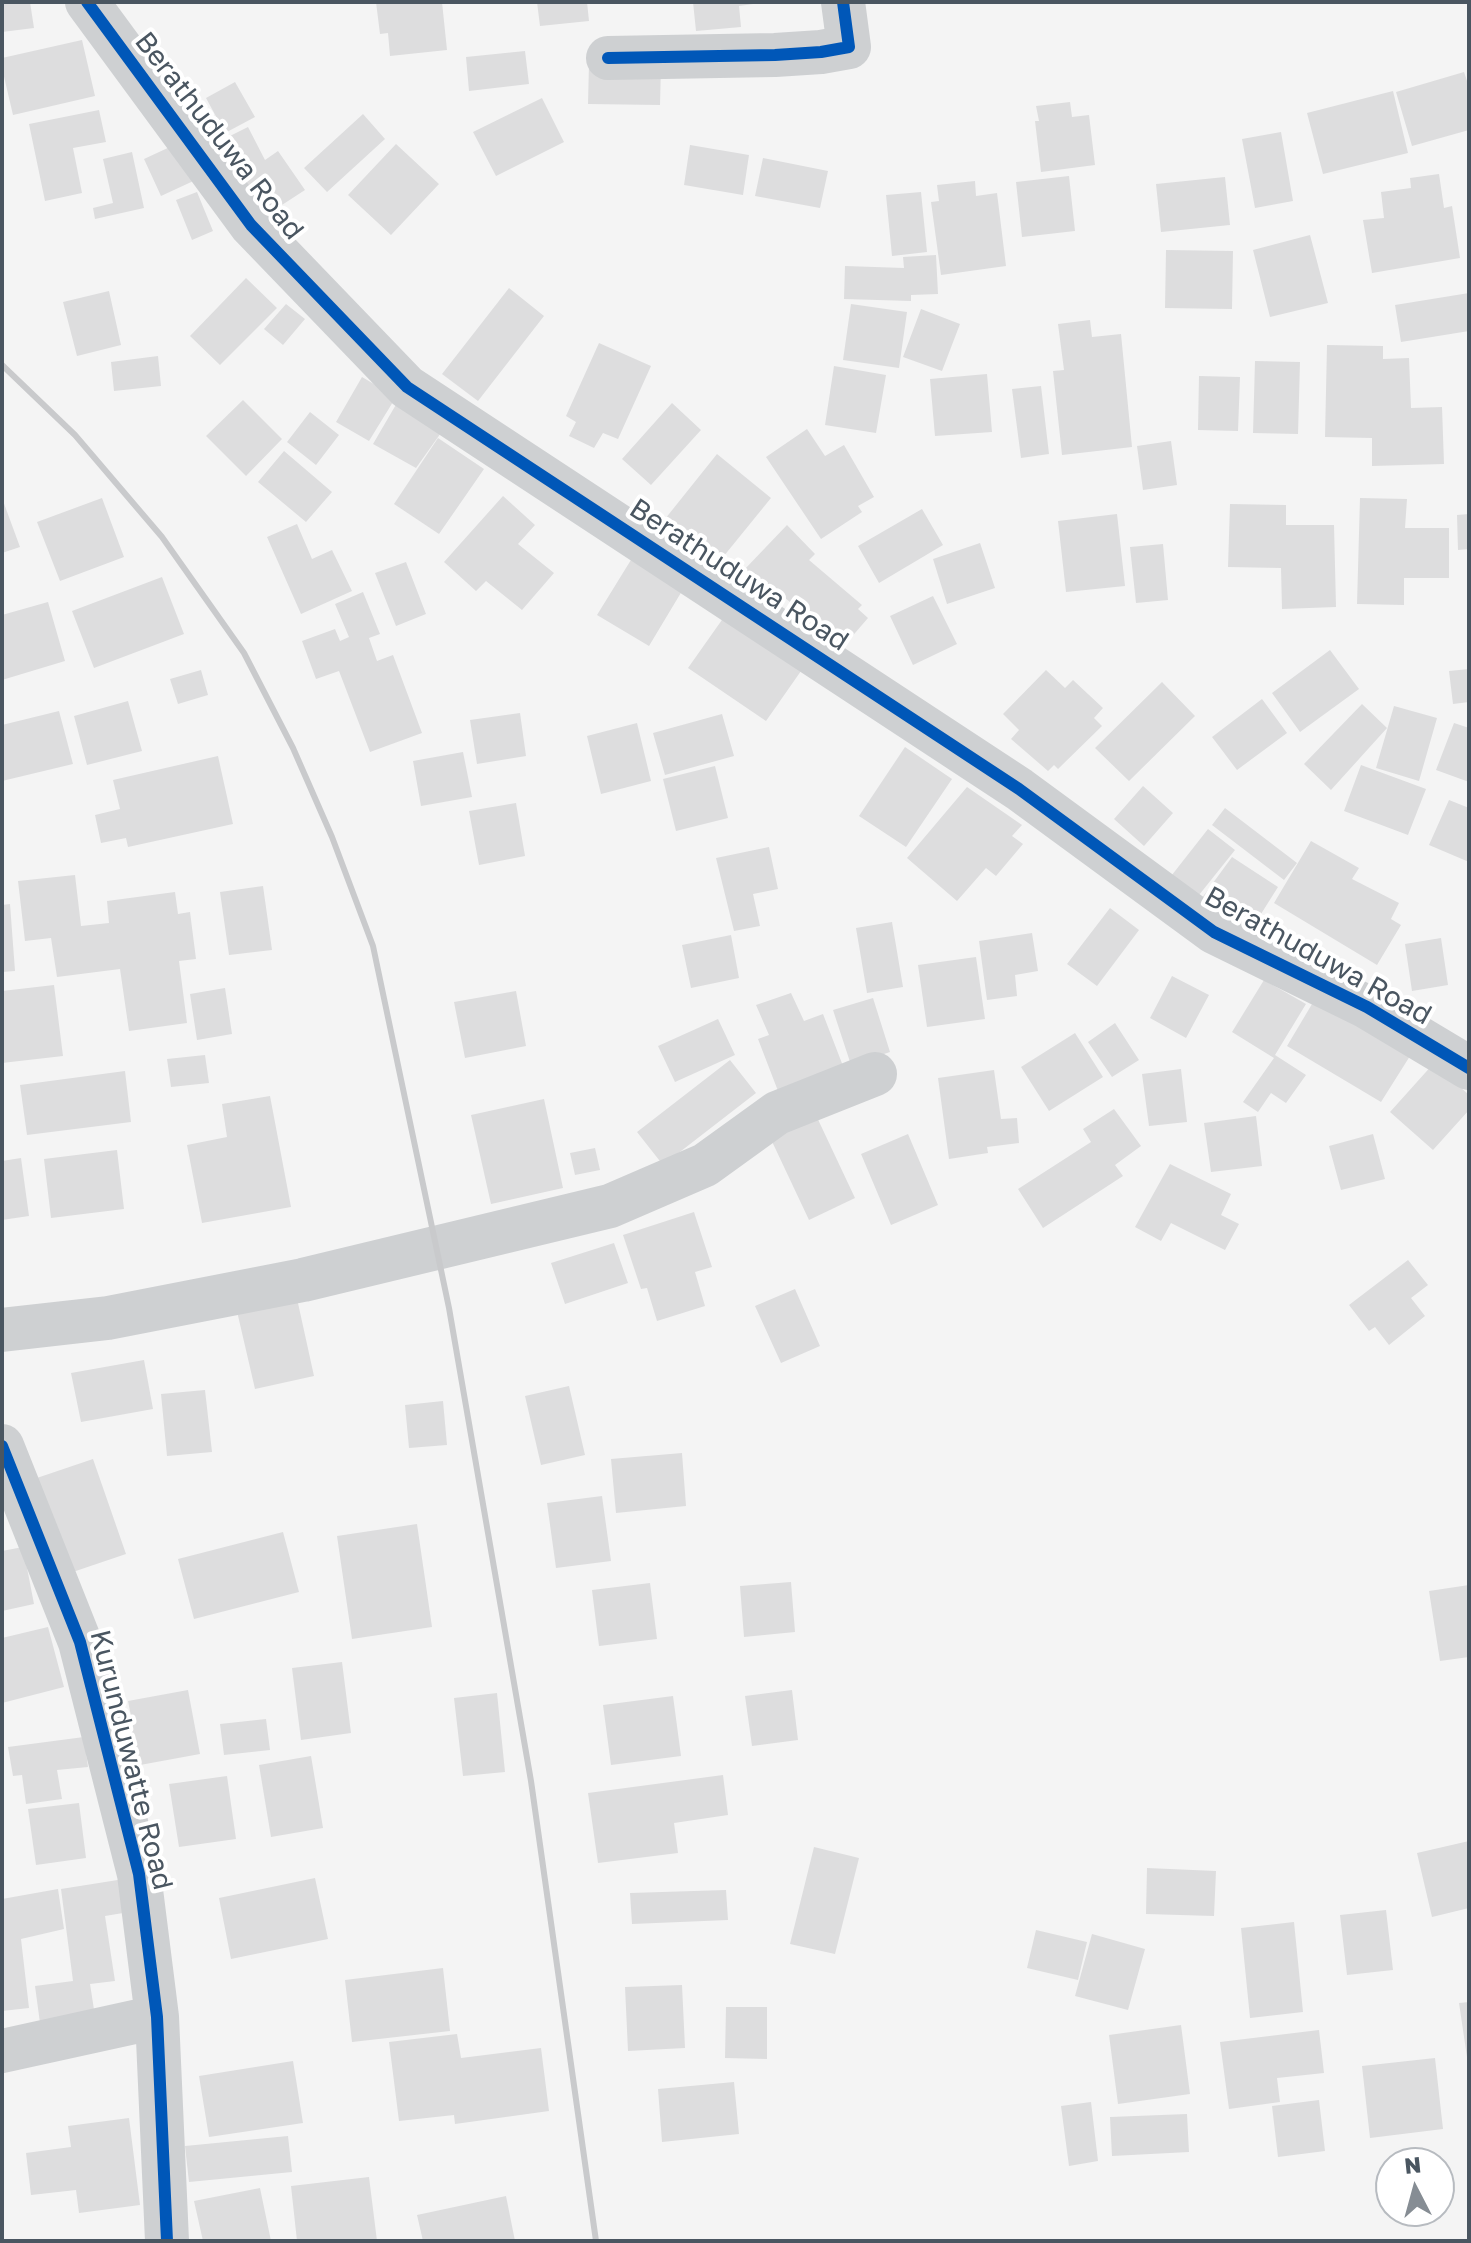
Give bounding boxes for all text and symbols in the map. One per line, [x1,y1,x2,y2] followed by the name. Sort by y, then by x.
[127,25,311,247] street label: Berathuduwa Road
[623,492,855,658] street label: Berathuduwa Road
[1199,880,1437,1032] street label: Berathuduwa Road
[82,1627,180,1893] street label: Kurunduwatte Road
[1375,2147,1455,2227] north arrow
[1403,2150,1422,2179] text: N

